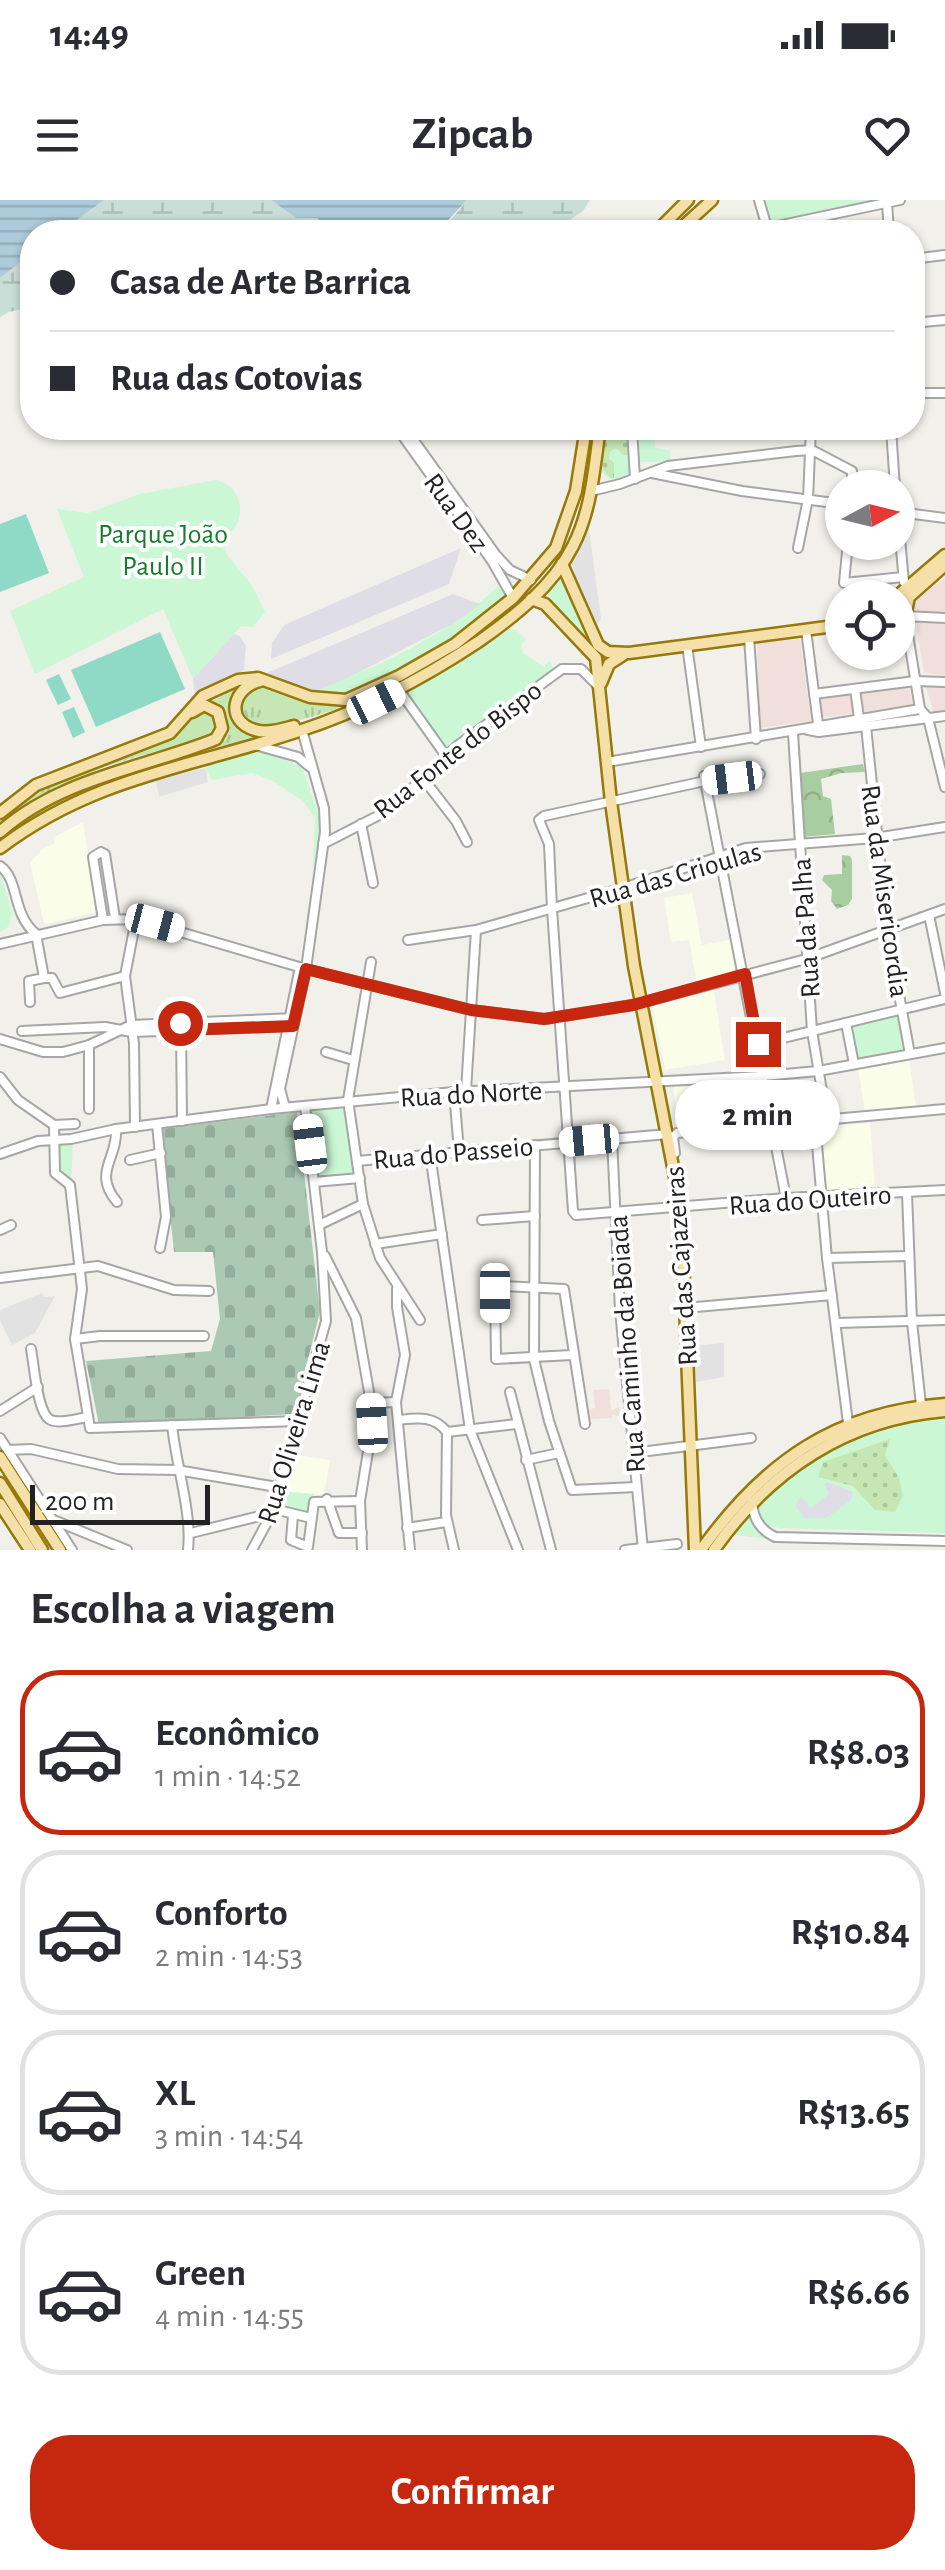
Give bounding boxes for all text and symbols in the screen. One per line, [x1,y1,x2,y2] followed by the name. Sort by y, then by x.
[50,16,129,54] text: 14:49
[30,108,85,163] icon: menu
[860,108,915,163] icon: heart
[412,112,533,157] text: Zipcab
[110,264,411,302] text: Casa de Arte Barrica
[110,360,363,398] text: Rua das Cotovias
[418,469,493,558] street label: Rua Dez
[825,470,915,560] north arrow
[825,470,915,670] map controls
[98,521,228,581] park label: Parque João Paulo II
[825,580,915,670] button: locate
[342,675,410,729] car
[369,676,548,825] street label: Rua Fonte do Bispo
[700,759,764,797] car
[855,783,913,999] street label: Rua da Misericordia
[586,838,765,914] street label: Rua das Crioulas
[788,857,826,999] street label: Rua da Palha
[122,901,188,945] car
[158,1001,203,1046] route start
[736,1022,781,1067] route end
[399,1077,543,1113] street label: Rua do Norte
[676,1079,840,1149] callout: 2 min
[722,1099,793,1131] text: 2 min
[291,1112,329,1176] car
[558,1122,620,1158] car
[372,1133,534,1175] street label: Rua do Passeio
[661,1165,703,1367] street label: Rua das Cajazeiras
[728,1181,892,1221] street label: Rua do Outeiro
[605,1214,651,1474] street label: Rua Caminho da Boiada
[480,1263,510,1323] car
[254,1338,336,1527] street label: Rua Oliveira Lima
[355,1392,389,1454] car
[30,1480,210,1524] scale bar
[45,1488,114,1516] text: 200 m
[30,1587,336,1632] text: Escolha a viagem
[35,1708,125,1798] icon: car
[155,1715,319,1753] text: Econômico
[807,1734,910,1772] text: R$8.03
[155,1760,301,1792] text: 1 min · 14:52
[35,1888,125,1978] icon: car
[155,1895,288,1933] text: Conforto
[790,1914,910,1952] text: R$10.84
[155,1940,303,1972] text: 2 min · 14:53
[35,2068,125,2158] icon: car
[155,2075,195,2113] text: XL
[797,2094,910,2132] text: R$13.65
[155,2120,304,2152] text: 3 min · 14:54
[35,2248,125,2338] icon: car
[155,2255,246,2293] text: Green
[807,2274,910,2312] text: R$6.66
[155,2300,304,2332] text: 4 min · 14:55
[30,2435,915,2550] button: Confirmar

